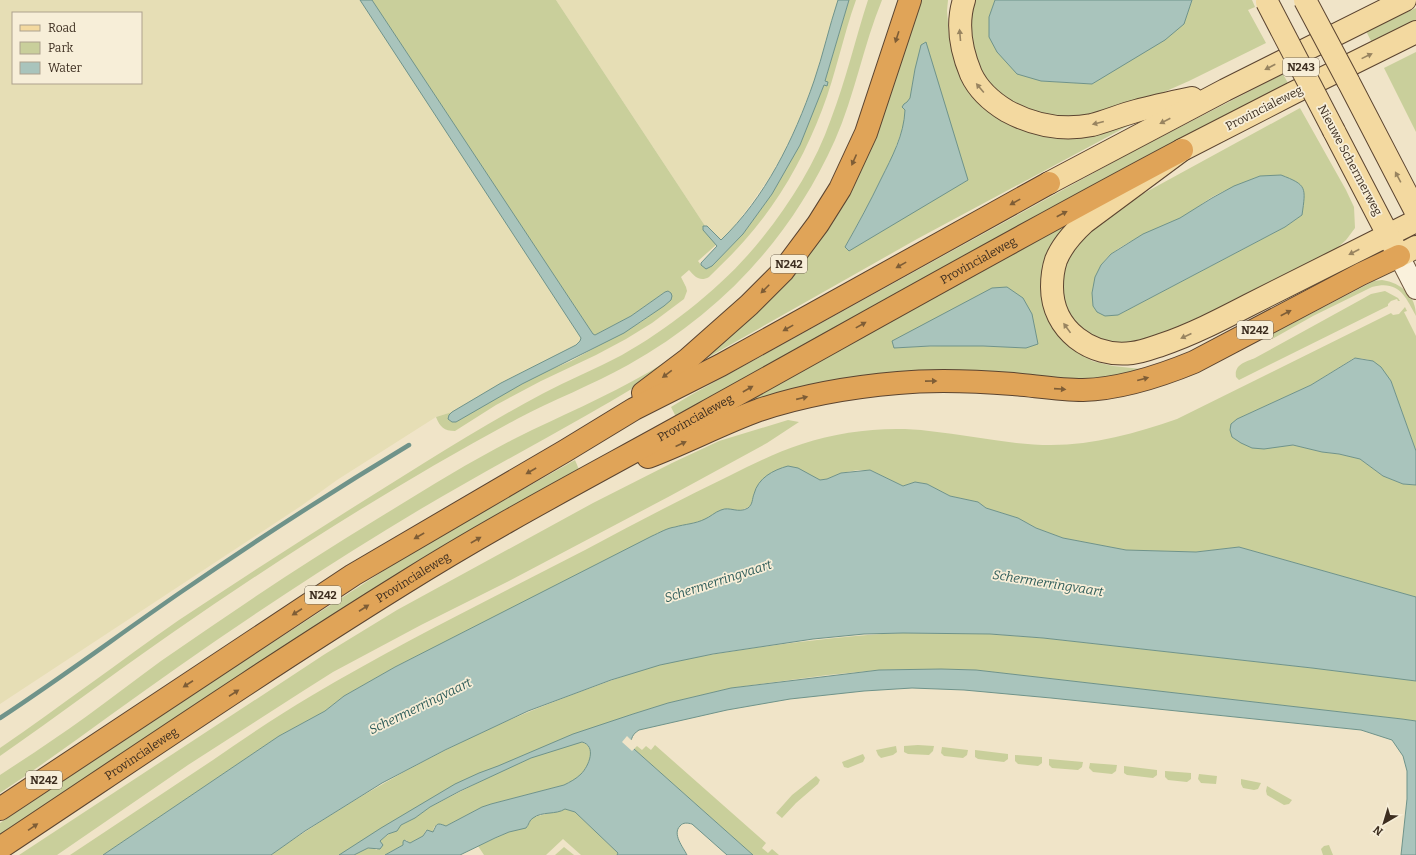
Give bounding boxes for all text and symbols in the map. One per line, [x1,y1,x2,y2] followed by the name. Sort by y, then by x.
[12,12,142,84] legend
[48,21,76,35] text: Road
[957,29,964,41] one-way arrow
[894,31,900,43] one-way arrow
[48,41,74,55] text: Park
[1361,53,1372,60] one-way arrow
[1283,58,1319,76] road number: N243
[48,61,83,75] text: Water
[1264,64,1276,70] one-way arrow
[976,82,985,93] one-way arrow
[1223,82,1305,133] street label: Provincialeweg
[1315,102,1385,218] street label: Nieuwe Schermerweg
[1159,118,1171,125] one-way arrow
[1092,120,1104,126] one-way arrow
[851,154,857,166] one-way arrow
[1394,171,1401,183] one-way arrow
[1009,199,1021,205] one-way arrow
[1056,211,1067,217] one-way arrow
[938,234,1019,287] street label: Provincialeweg
[1348,249,1360,256] one-way arrow
[771,255,807,273] road number: N242
[896,262,907,268] one-way arrow
[760,284,770,294] one-way arrow
[1280,310,1292,317] one-way arrow
[1237,321,1273,339] road number: N242
[855,322,867,328] one-way arrow
[1062,322,1071,333] one-way arrow
[782,325,794,331] one-way arrow
[1180,333,1191,339] one-way arrow
[662,370,673,379] one-way arrow
[1137,376,1149,382] one-way arrow
[925,378,938,384] one-way arrow
[742,385,753,392] one-way arrow
[1054,385,1066,392] one-way arrow
[655,391,736,444] street label: Provincialeweg
[796,394,808,400] one-way arrow
[675,441,687,447] one-way arrow
[525,467,537,474] one-way arrow
[413,533,425,540] one-way arrow
[470,537,482,544] one-way arrow
[374,549,453,606] street label: Provincialeweg
[662,556,774,605] water label: Schermerringvaart
[992,567,1105,599] water label: Schermerringvaart
[305,586,341,604] road number: N242
[359,604,370,612] one-way arrow
[292,608,302,616] one-way arrow
[366,675,474,737] water label: Schermerringvaart
[182,680,194,687] one-way arrow
[228,689,240,696] one-way arrow
[102,724,181,783] street label: Provincialeweg
[26,771,62,789] road number: N242
[1364,803,1404,843] north arrow
[1370,822,1386,838] text: N
[27,823,38,830] one-way arrow

